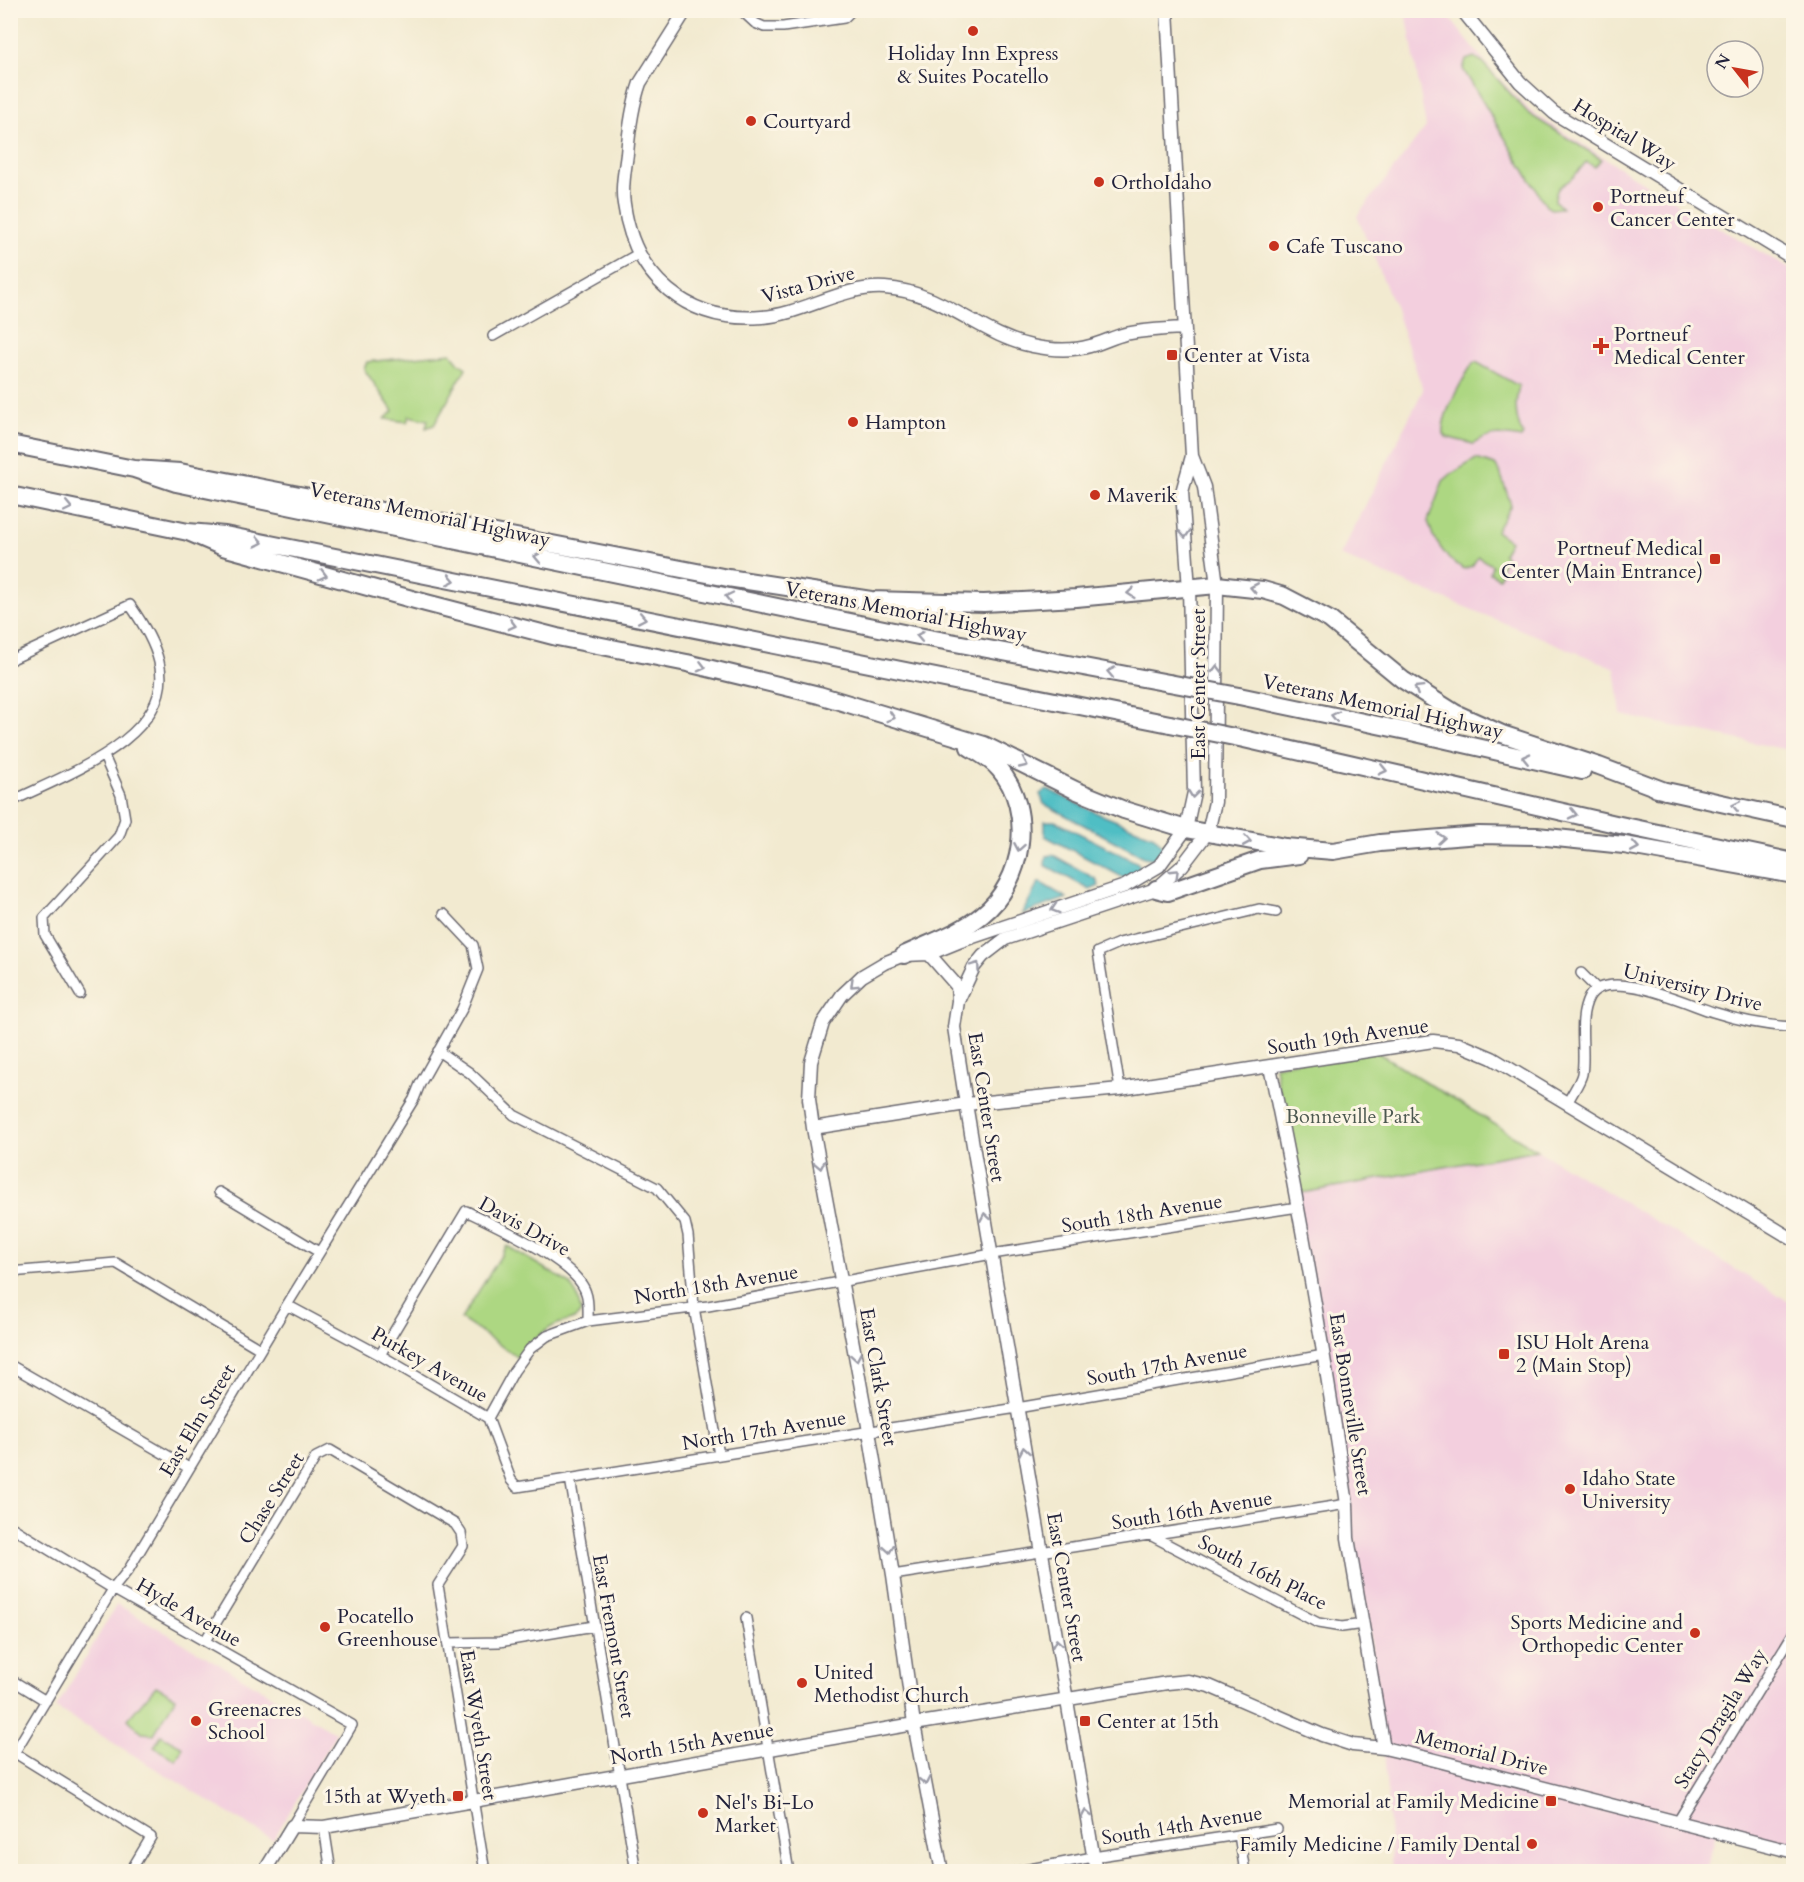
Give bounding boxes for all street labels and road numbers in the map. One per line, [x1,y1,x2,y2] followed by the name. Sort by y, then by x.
[1568,92,1682,177] street label: Hospital Way
[758,259,858,310] street label: Vista Drive
[307,476,553,553] street label: Veterans Memorial Highway
[783,575,1030,648] street label: Veterans Memorial Highway
[1185,608,1212,760] street label: East Center Street
[1260,668,1506,745] street label: Veterans Memorial Highway
[1620,957,1765,1018] street label: University Drive
[1266,1012,1430,1061] street label: South 19th Avenue
[961,1030,1012,1185] street label: East Center Street
[1060,1187,1224,1240] street label: South 18th Avenue
[474,1190,576,1263] street label: Davis Drive
[632,1258,800,1311] street label: North 18th Avenue
[853,1306,904,1449] street label: East Clark Street
[1323,1311,1378,1498] street label: East Bonneville Street
[366,1320,493,1409] street label: Purkey Avenue
[1085,1337,1249,1392] street label: South 17th Avenue
[153,1358,242,1482] street label: East Elm Street
[680,1404,848,1457] street label: North 17th Avenue
[232,1446,311,1550] street label: Chase Street
[1110,1484,1274,1537] street label: South 16th Avenue
[1040,1510,1093,1665] street label: East Center Street
[1194,1528,1332,1617] street label: South 16th Place
[586,1552,641,1721] street label: East Fremont Street
[131,1571,246,1653] street label: Hyde Avenue
[1668,1643,1773,1794] street label: Stacy Dragila Way
[453,1648,504,1803] street label: East Wyeth Street
[608,1716,776,1771] street label: North 15th Avenue
[1413,1723,1551,1782] street label: Memorial Drive
[1100,1799,1264,1852] street label: South 14th Avenue

